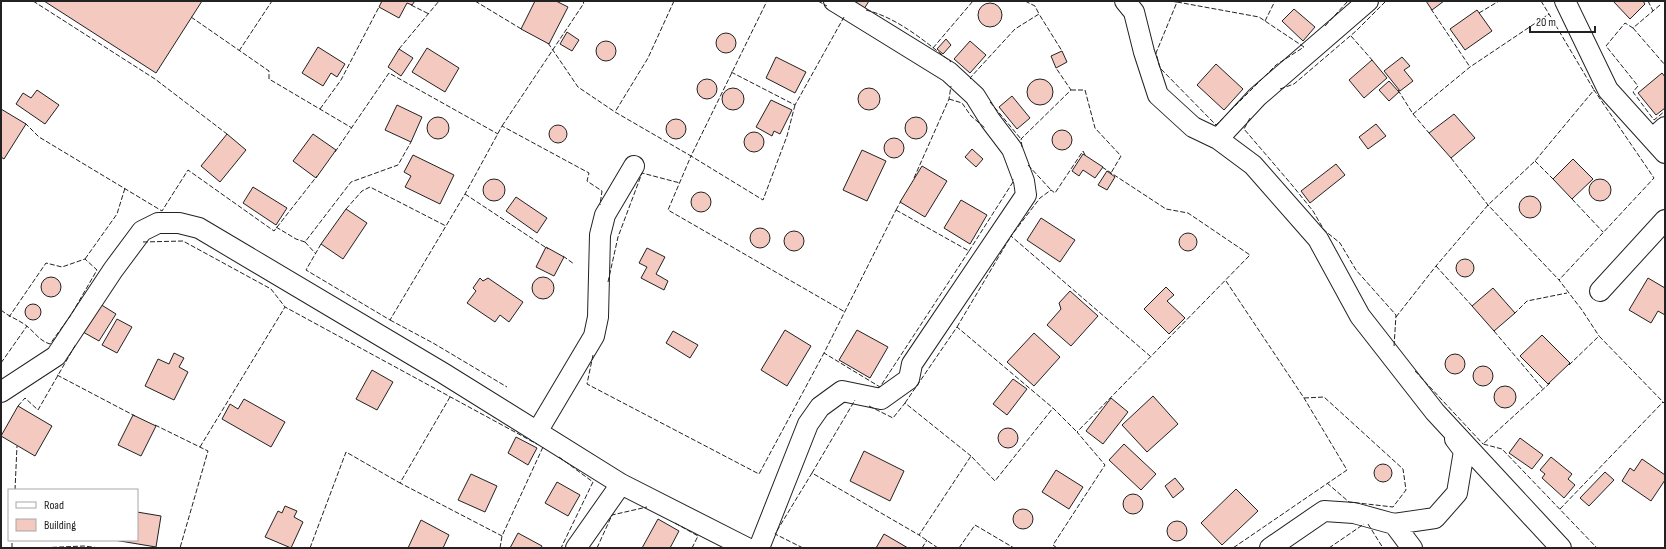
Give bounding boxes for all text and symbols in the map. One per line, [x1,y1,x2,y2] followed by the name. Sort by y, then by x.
[1530,8,1595,34] scale bar
[1536,15,1556,30] text: 20 m
[8,489,138,541] legend
[44,498,64,513] text: Road
[44,518,76,533] text: Building

